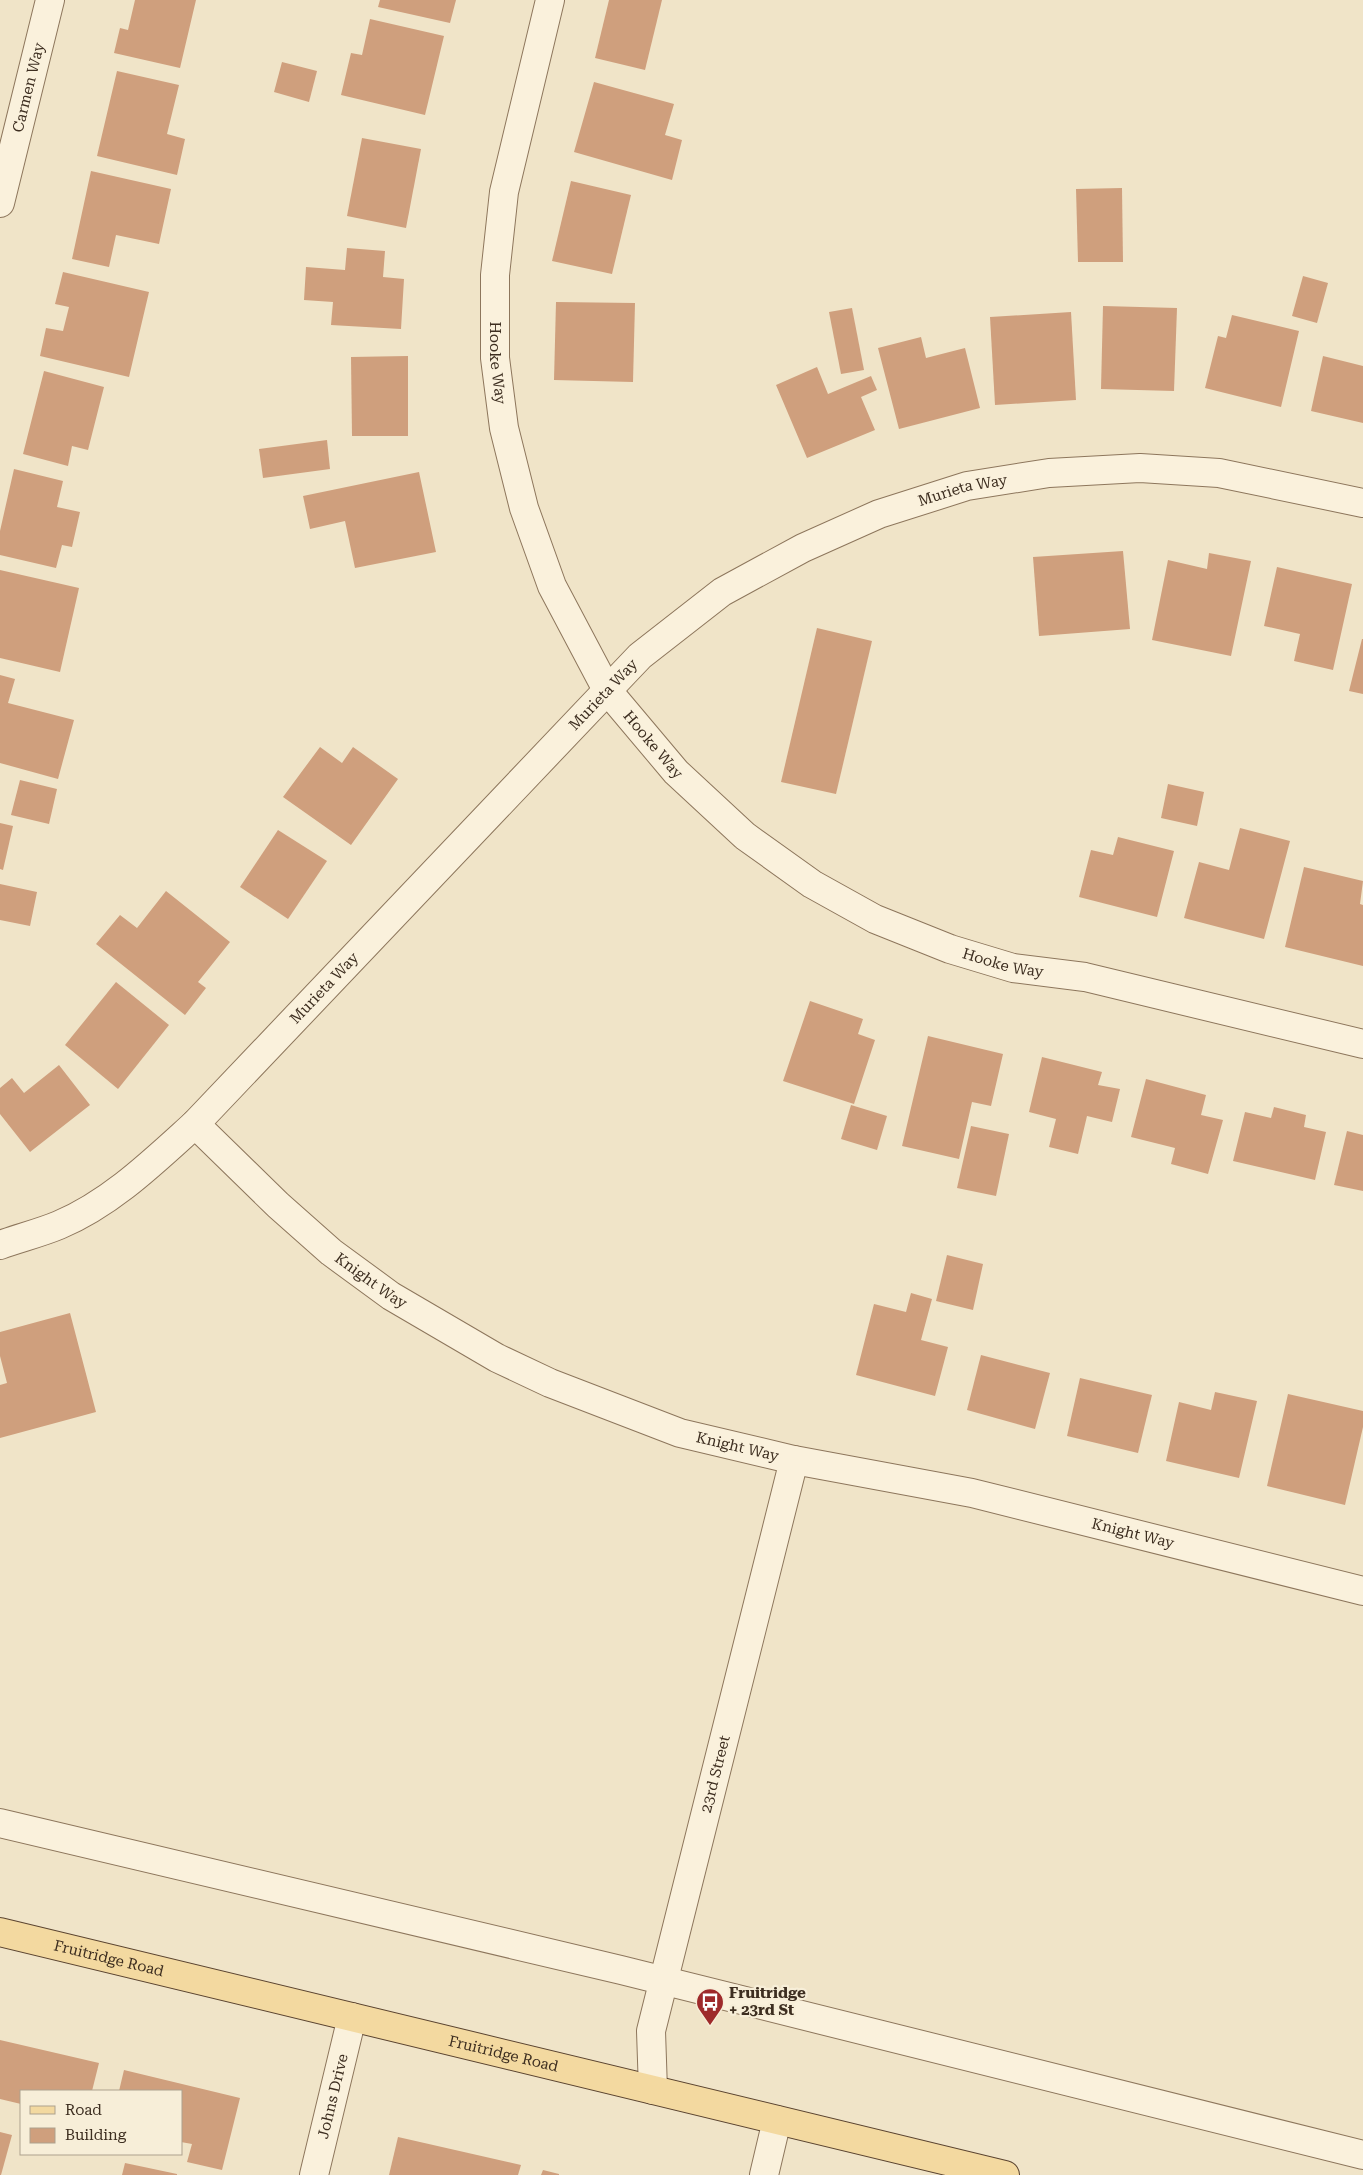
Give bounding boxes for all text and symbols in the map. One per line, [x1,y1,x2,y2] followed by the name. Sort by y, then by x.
[9,41,48,134] street label: Carmen Way
[486,322,510,406] street label: Hooke Way
[916,471,1009,510] street label: Murieta Way
[565,655,641,734] street label: Murieta Way
[619,707,687,783] street label: Hooke Way
[960,944,1045,981] street label: Hooke Way
[286,949,362,1028] street label: Murieta Way
[331,1249,410,1312] street label: Knight Way
[694,1428,781,1465] street label: Knight Way
[1090,1514,1176,1552] street label: Knight Way
[697,1733,734,1815] street label: 23rd Street
[52,1936,166,1980] street label: Fruitridge Road
[729,1984,806,2019] place label: Fruitridge + 23rd St
[695,1987,725,2026] bus stop icon: Fruitridge + 23rd St
[447,2032,561,2076] street label: Fruitridge Road
[314,2052,352,2141] street label: Johns Drive
[20,2090,182,2155] legend
[65,2101,102,2119] text: Road
[65,2126,127,2144] text: Building

